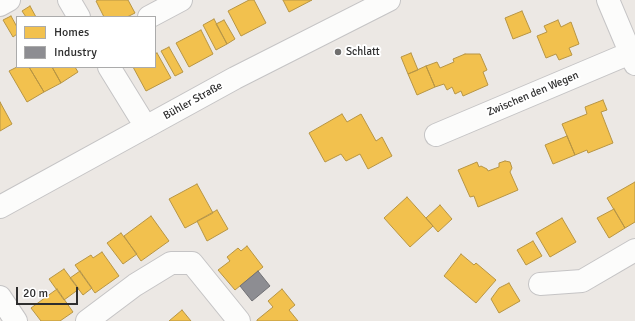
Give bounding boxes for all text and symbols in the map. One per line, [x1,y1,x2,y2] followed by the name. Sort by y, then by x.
[16,16,156,68] legend
[54,25,89,40] text: Homes
[54,45,97,60] text: Industry
[346,45,380,59] place label: Schlatt
[333,47,343,57] marker: Schlatt
[485,69,581,119] street label: Zwischen den Wegen
[161,79,225,123] street label: Bühler Straße
[18,279,80,305] scale bar
[23,286,48,301] text: 20 m

